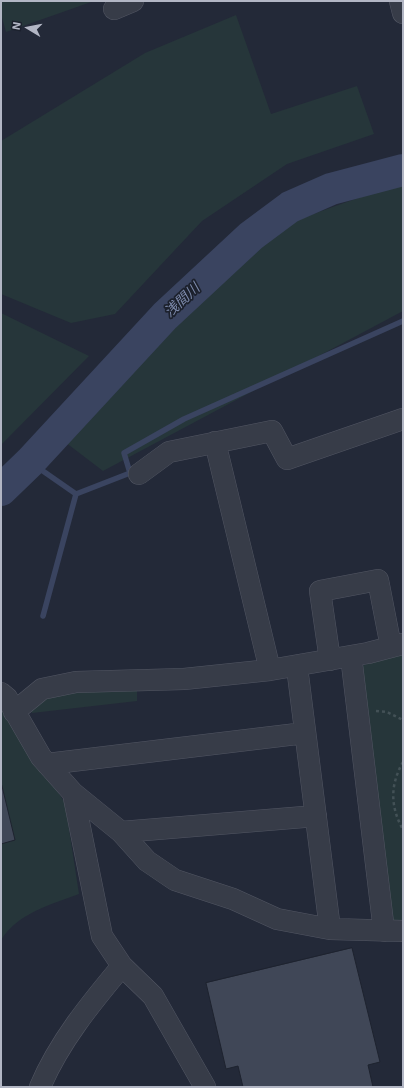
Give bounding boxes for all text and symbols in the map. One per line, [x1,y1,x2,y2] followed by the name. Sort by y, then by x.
[8,8,48,48] north arrow
[9,21,23,31] text: N
[161,280,203,320] water label: 浅間川

